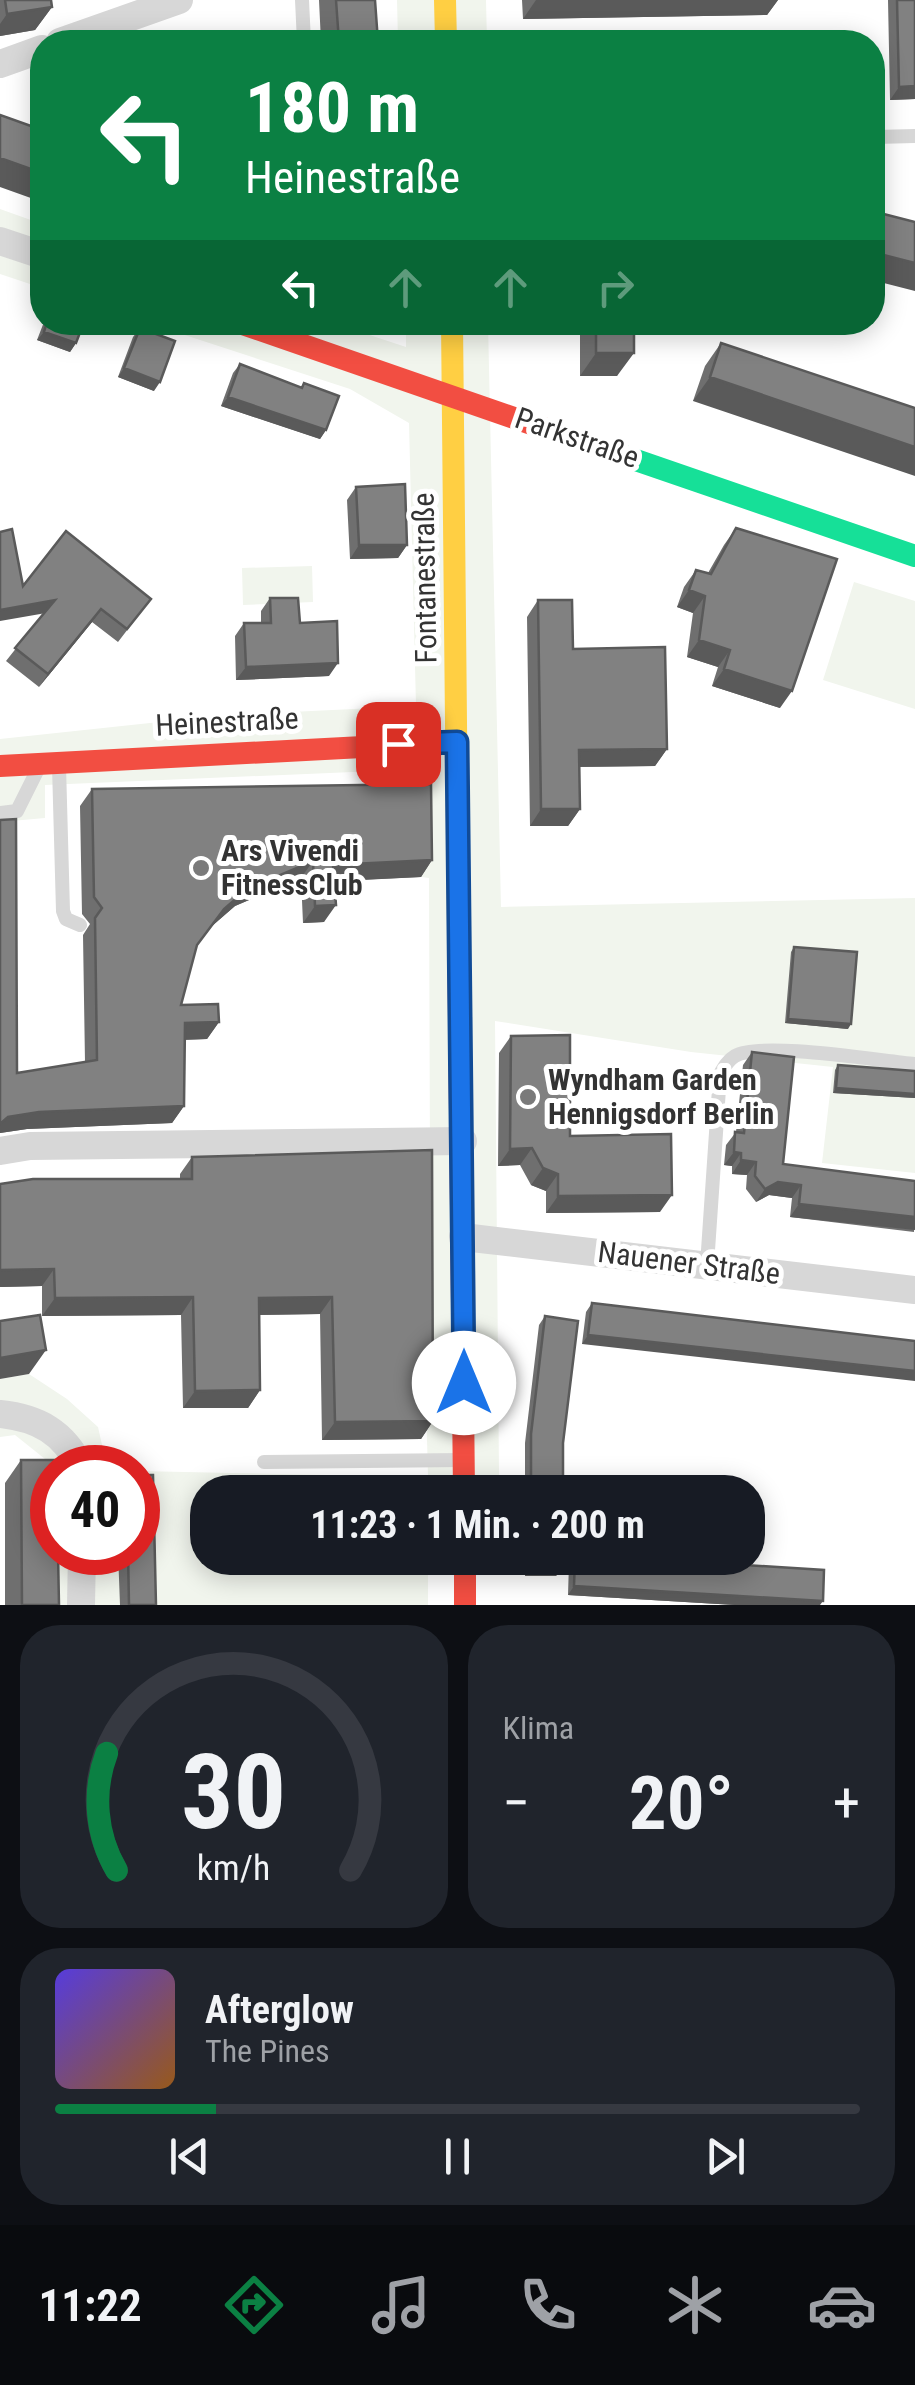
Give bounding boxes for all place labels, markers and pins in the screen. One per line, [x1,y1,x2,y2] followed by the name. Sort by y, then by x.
[356,702,441,787] pin
[221,833,363,902] place label: Ars Vivendi FitnessClub
[190,857,212,879] marker: Ars Vivendi FitnessClub
[548,1062,774,1131] place label: Wyndham Garden Hennigsdorf Berlin
[517,1086,539,1108] marker: Wyndham Garden Hennigsdorf Berlin

